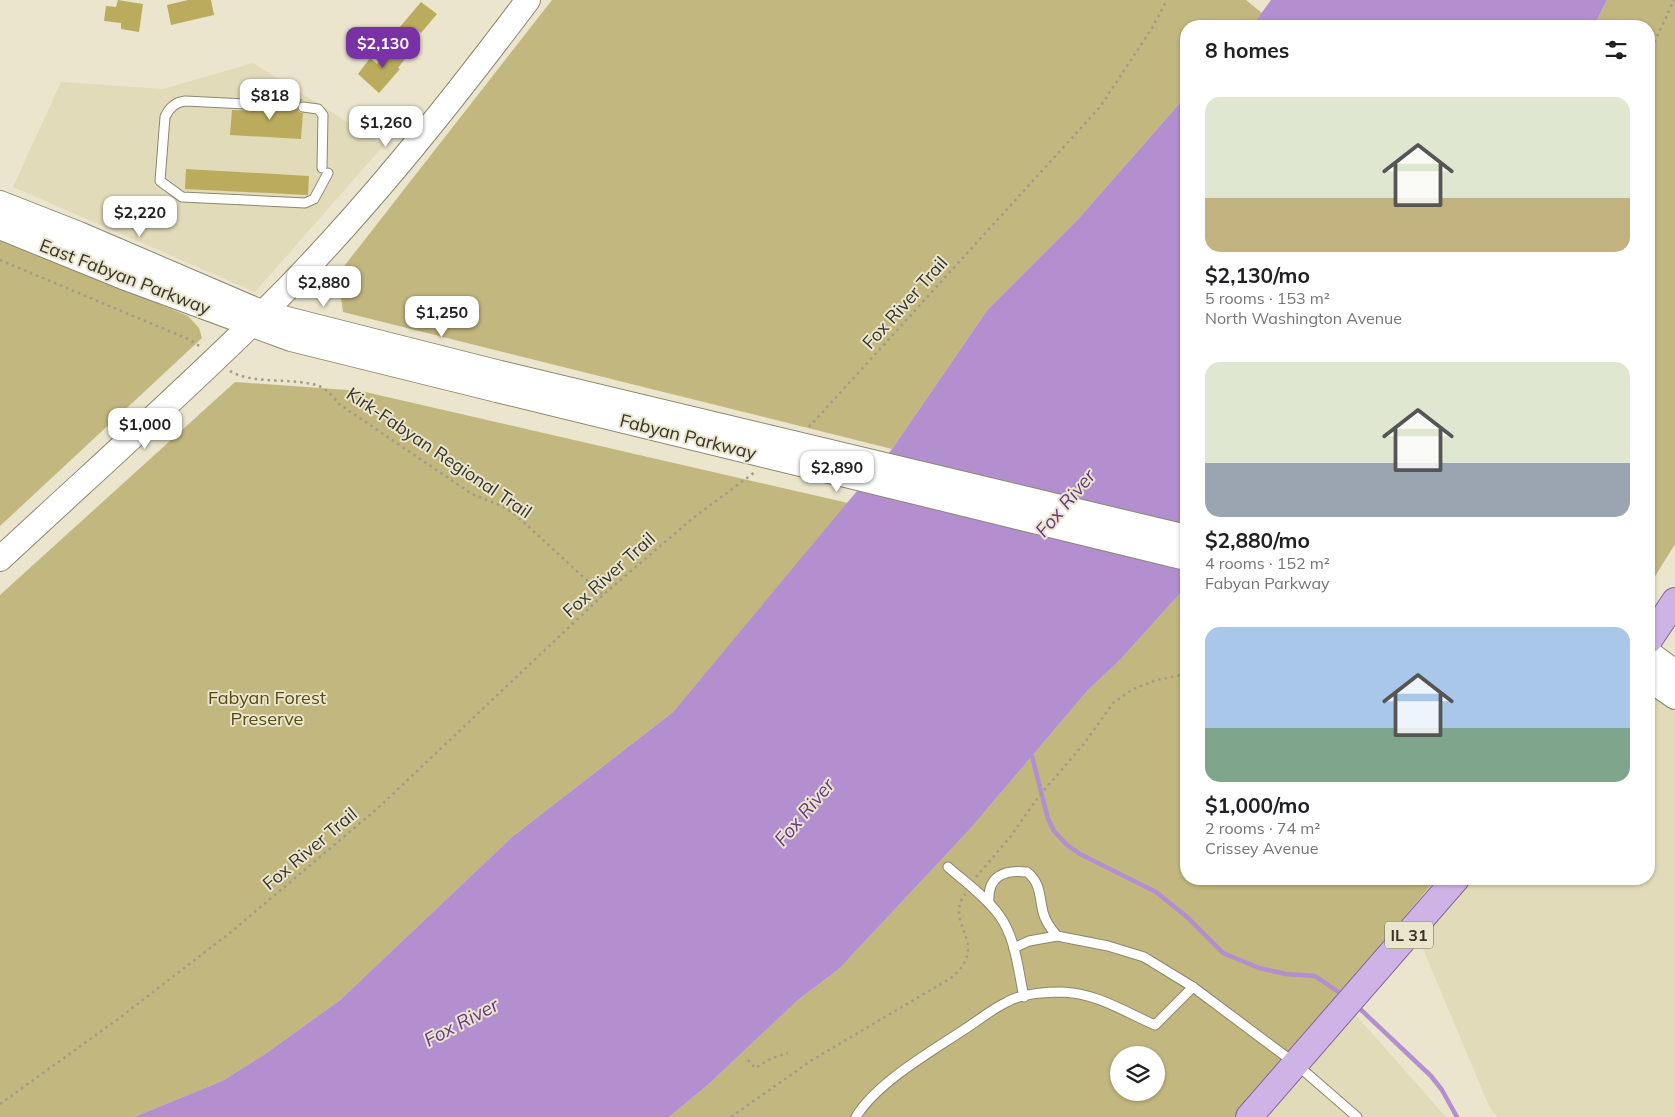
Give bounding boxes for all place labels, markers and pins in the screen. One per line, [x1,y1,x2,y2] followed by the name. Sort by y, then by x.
[342,27,424,69] pin: $2,130
[240,78,300,121] pin: $818
[345,106,427,148] pin: $1,260
[99,196,181,238] pin: $2,220
[283,266,365,308] pin: $2,880
[401,296,483,338] pin: $1,250
[104,408,186,450] pin: $1,000
[796,450,878,493] pin: $2,890

